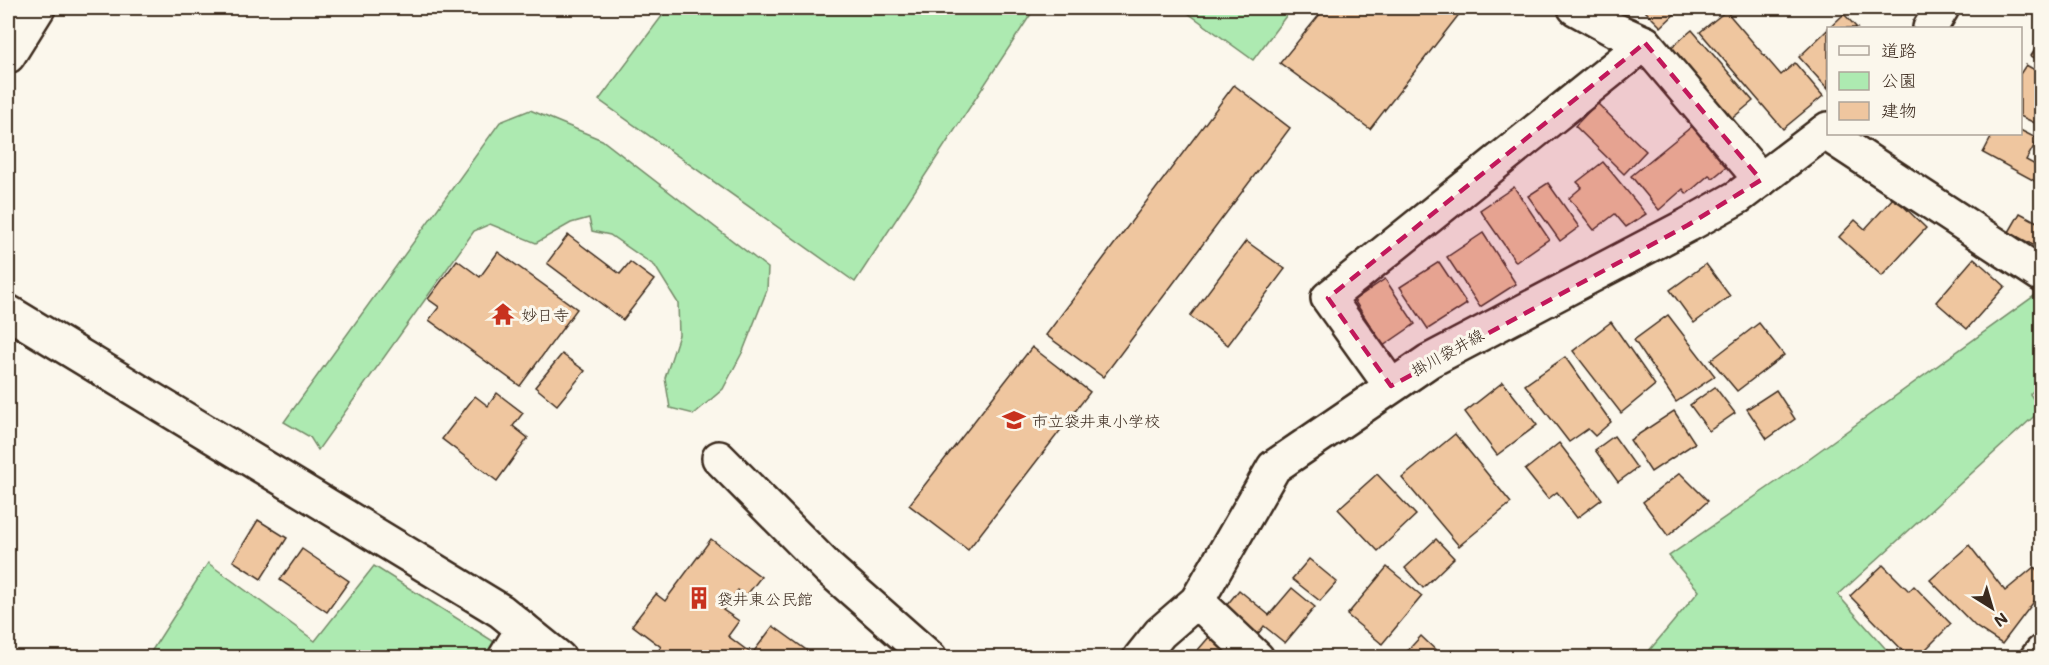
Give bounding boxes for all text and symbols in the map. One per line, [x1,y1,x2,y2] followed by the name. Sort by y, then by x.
[1827,27,2022,135] legend
[1881,38,1917,62] text: 道路
[1881,68,1917,92] text: 公園
[1881,98,1917,122] text: 建物
[490,301,516,327] temple icon: 妙日寺
[521,304,569,325] place label: 妙日寺
[1407,323,1487,381] street label: 掛川袋井線
[1001,407,1027,433] school or university icon: 市立袋井東小学校
[1032,410,1160,431] place label: 市立袋井東小学校
[1962,578,2022,638] north arrow
[686,585,712,611] building icon: 袋井東公民館
[717,588,813,609] place label: 袋井東公民館
[1990,608,2013,632] text: N

